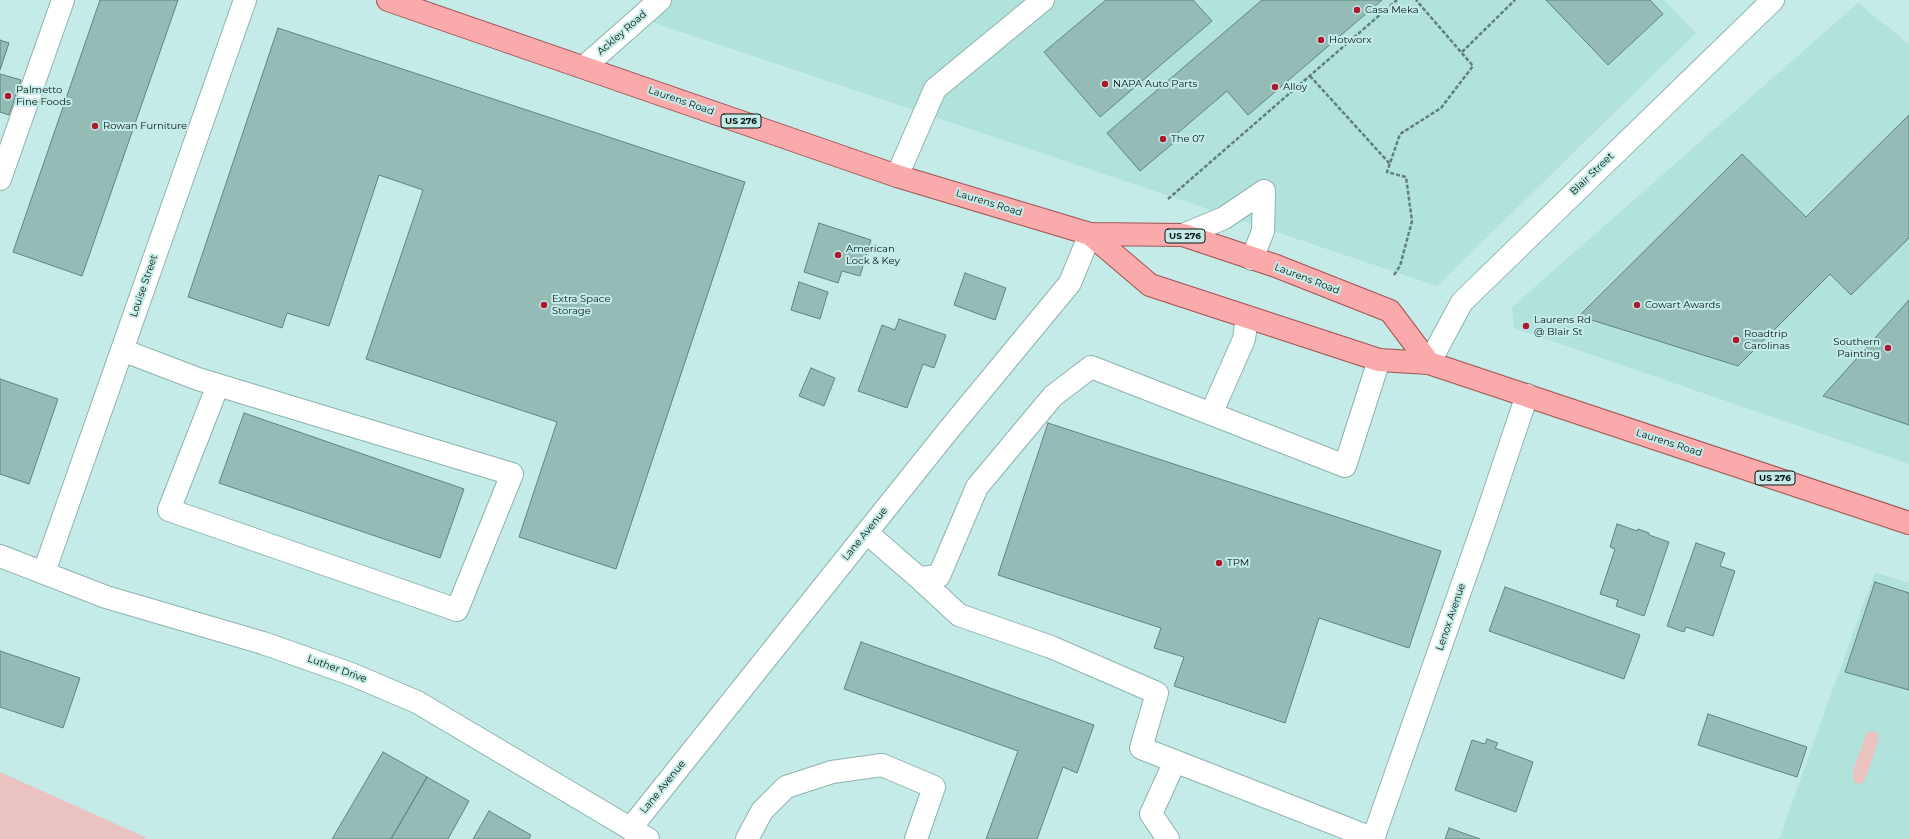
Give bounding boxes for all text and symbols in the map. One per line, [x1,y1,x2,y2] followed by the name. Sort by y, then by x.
[1365,4,1419,16] place label: Casa Meka
[1352,5,1362,15] marker: Casa Meka
[595,8,649,58] street label: Ackley Road
[1329,34,1372,46] place label: Hotworx
[1316,35,1326,45] marker: Hotworx
[1113,78,1197,90] place label: NAPA Auto Parts
[1100,79,1110,89] marker: NAPA Auto Parts
[1283,81,1307,93] place label: Alloy
[1270,82,1280,92] marker: Alloy
[16,84,71,108] place label: Palmetto Fine Foods
[647,84,715,118] street label: Laurens Road
[3,91,13,101] marker: Palmetto Fine Foods
[721,114,761,128] road number: US 276
[103,120,187,132] place label: Rowan Furniture
[90,121,100,131] marker: Rowan Furniture
[1171,133,1205,145] place label: The 07
[1158,134,1168,144] marker: The 07
[1568,150,1616,198] street label: Blair Street
[954,187,1024,219] street label: Laurens Road
[1165,229,1205,243] road number: US 276
[846,243,900,266] place label: American Lock & Key
[833,250,843,260] marker: American Lock & Key
[128,253,160,319] street label: Louise Street
[1273,261,1341,297] street label: Laurens Road
[552,293,610,316] place label: Extra Space Storage
[1645,299,1720,311] place label: Cowart Awards
[539,300,549,310] marker: Extra Space Storage
[1632,300,1642,310] marker: Cowart Awards
[1534,314,1591,338] place label: Laurens Rd @ Blair St
[1521,321,1531,331] marker: Laurens Rd @ Blair St
[1744,328,1790,352] place label: Roadtrip Carolinas
[1731,335,1741,345] marker: Roadtrip Carolinas
[1833,336,1880,360] place label: Southern Painting
[1883,343,1893,353] marker: Southern Painting
[1634,427,1704,459] street label: Laurens Road
[1755,471,1795,485] road number: US 276
[840,505,890,563] street label: Lane Avenue
[1227,557,1249,569] place label: TPM
[1214,558,1224,568] marker: TPM
[1434,582,1468,652] street label: Lenox Avenue
[306,653,368,685] street label: Luther Drive
[638,758,688,816] street label: Lane Avenue

